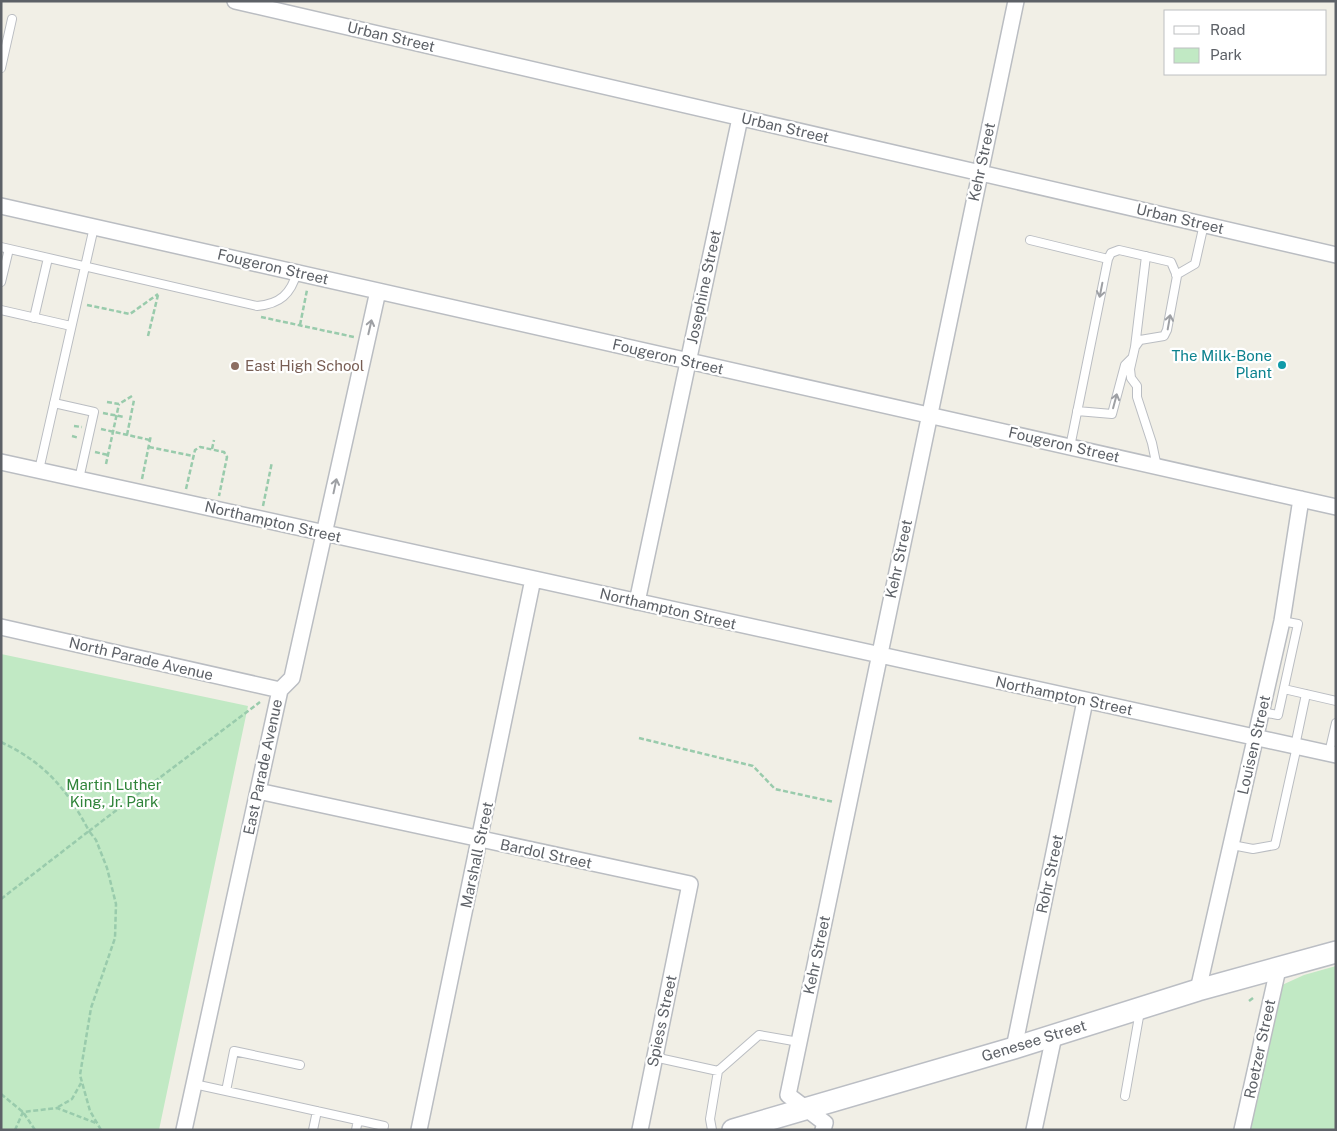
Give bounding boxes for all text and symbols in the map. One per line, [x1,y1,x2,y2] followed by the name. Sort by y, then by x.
[1164,10,1327,75] legend
[346,18,437,55] street label: Urban Street
[1210,21,1246,38] text: Road
[1210,46,1242,63] text: Park
[740,109,831,146] street label: Urban Street
[965,121,998,203] street label: Kehr Street
[1135,200,1226,237] street label: Urban Street
[683,228,724,346] street label: Josephine Street
[216,245,331,288] street label: Fougeron Street
[1096,282,1106,298] one-way arrow
[1164,314,1174,330] one-way arrow
[366,320,375,336] one-way arrow
[611,335,726,378] street label: Fougeron Street
[1171,347,1272,381] place label: The Milk-Bone Plant
[245,357,364,374] place label: East High School
[1276,359,1288,371] marker: The Milk-Bone Plant
[229,360,241,372] marker: East High School
[1111,394,1121,410] one-way arrow
[1007,423,1122,466] street label: Fougeron Street
[331,479,341,495] one-way arrow
[203,497,343,546] street label: Northampton Street
[882,518,915,600] street label: Kehr Street
[598,584,738,633] street label: Northampton Street
[67,634,215,683] street label: North Parade Avenue
[994,673,1134,718] street label: Northampton Street
[1234,693,1273,796] street label: Louisen Street
[240,697,285,836] street label: East Parade Avenue
[66,776,162,810] park label: Martin Luther King, Jr. Park
[457,800,496,910] street label: Marshall Street
[1033,833,1066,915] street label: Rohr Street
[499,835,594,872] street label: Bardol Street
[800,914,833,996] street label: Kehr Street
[643,973,680,1068] street label: Spiess Street
[1241,997,1278,1100] street label: Roetzer Street
[979,1016,1088,1065] street label: Genesee Street

